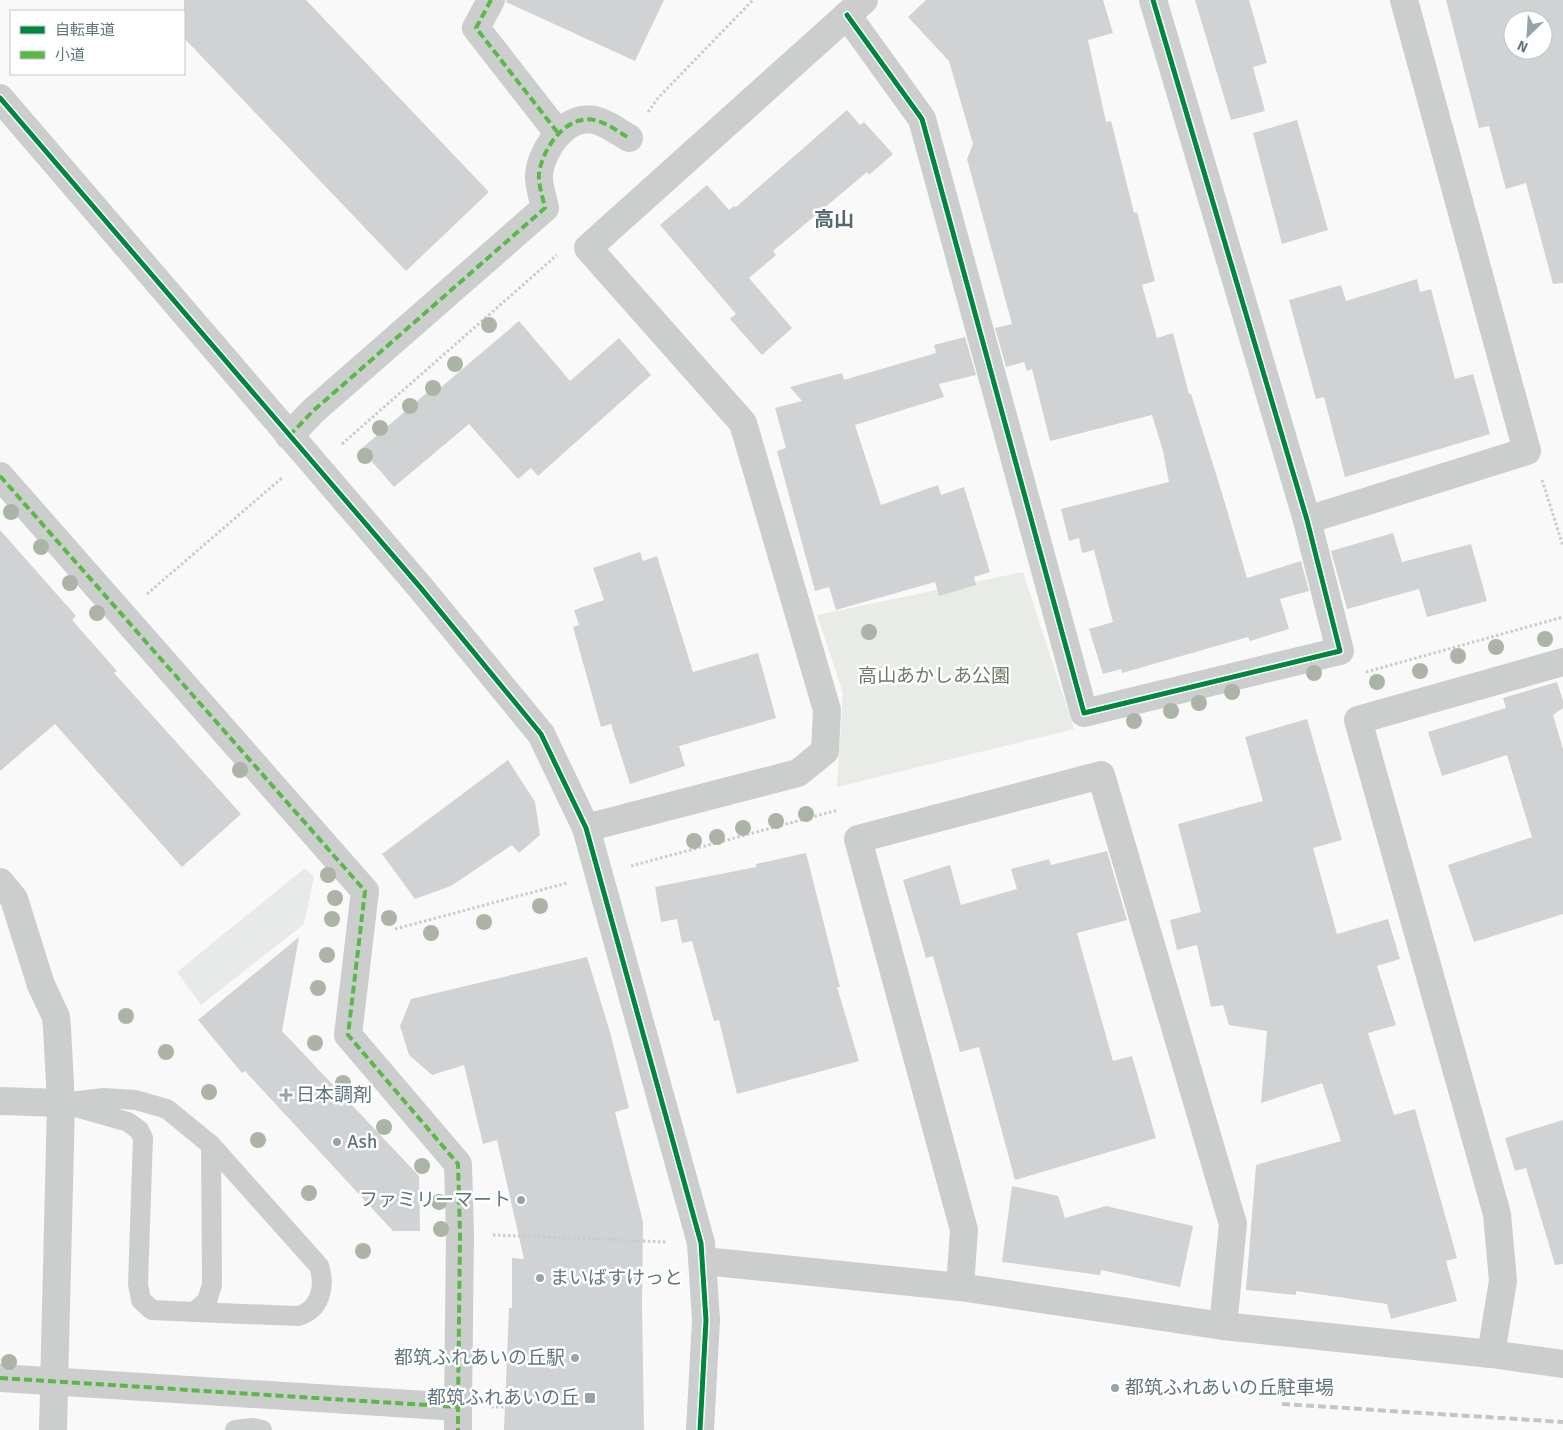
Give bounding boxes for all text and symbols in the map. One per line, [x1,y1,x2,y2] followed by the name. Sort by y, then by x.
[10,10,185,75] legend
[1503,10,1553,60] north arrow
[55,21,115,39] text: 自転車道
[1515,37,1531,56] text: N
[55,46,85,64] text: 小道
[814,207,854,232] district label: 高山
[858,664,1010,688] park label: 高山あかしあ公園
[296,1083,372,1107] place label: 日本調剤
[280,1089,292,1101] marker: 日本調剤
[347,1130,377,1154] place label: Ash
[331,1136,343,1148] marker: Ash
[359,1188,511,1212] place label: ファミリーマート
[515,1194,527,1206] marker: ファミリーマート
[550,1266,683,1290] place label: まいばすけっと
[534,1272,546,1284] marker: まいばすけっと
[394,1346,565,1370] place label: 都筑ふれあいの丘駅
[569,1352,581,1364] marker: 都筑ふれあいの丘駅
[1125,1376,1334,1400] place label: 都筑ふれあいの丘駐車場
[1109,1382,1121,1394] marker: 都筑ふれあいの丘駐車場
[427,1386,579,1410] place label: 都筑ふれあいの丘
[583,1391,597,1405] marker: 都筑ふれあいの丘

